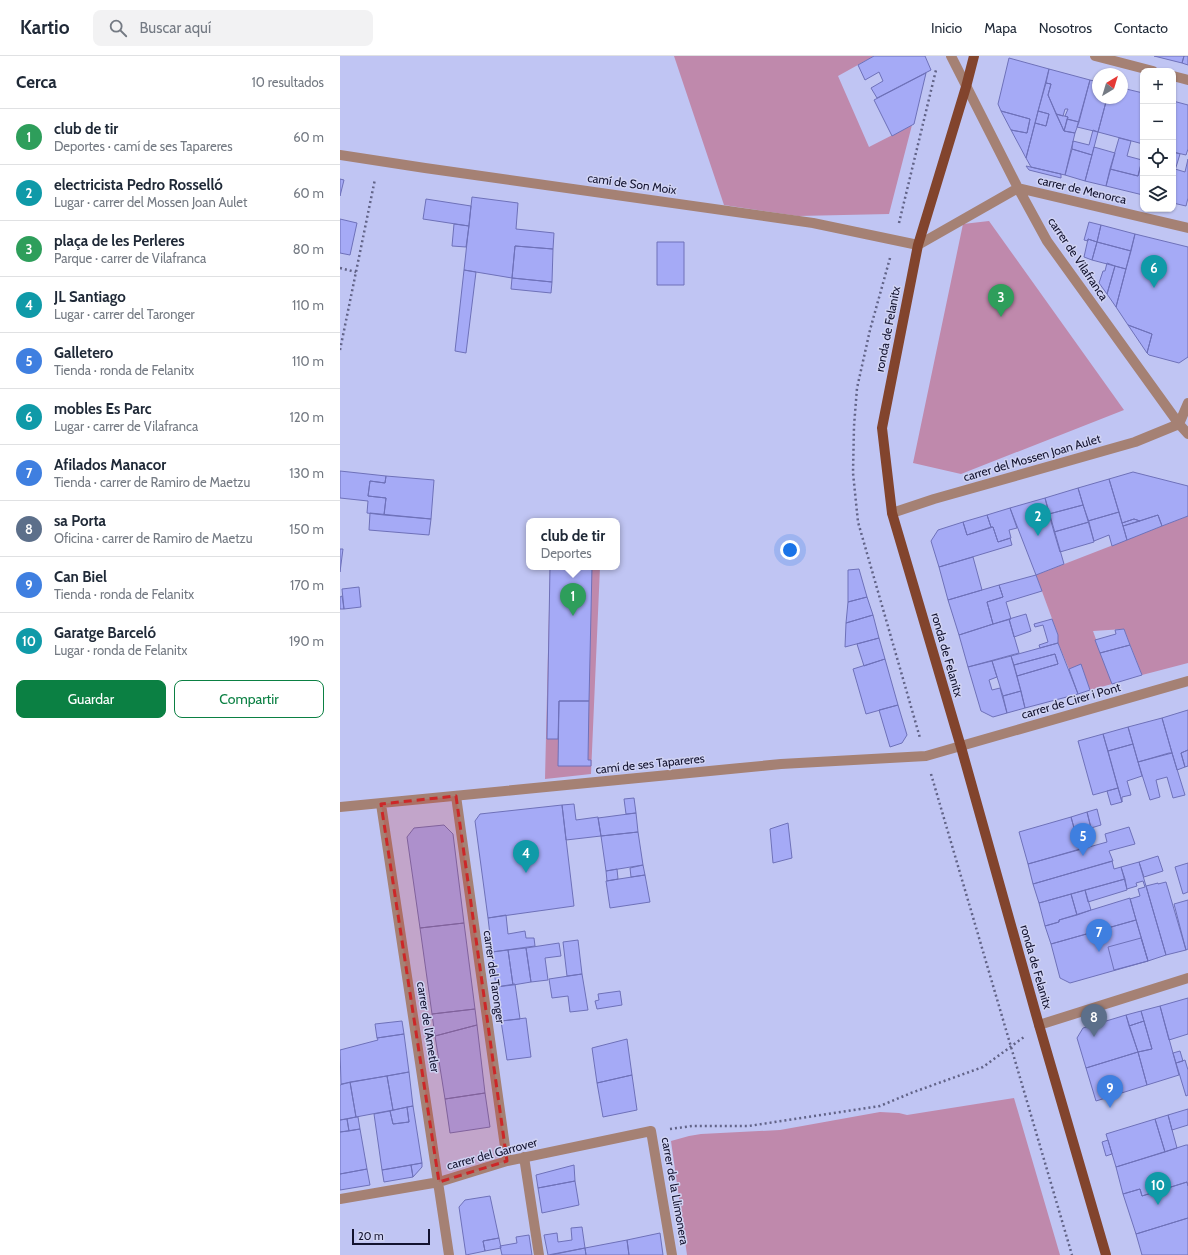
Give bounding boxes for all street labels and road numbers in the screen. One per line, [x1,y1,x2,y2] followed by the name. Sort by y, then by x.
[586,170,678,197] street label: camí de Son Moix
[1036,172,1128,207] street label: carrer de Menorca
[1045,214,1112,303] street label: carrer de Vilafranca
[872,284,903,373] street label: ronda de Felanitx
[961,431,1102,484] street label: carrer del Mossen Joan Aulet
[928,611,967,699] street label: ronda de Felanitx
[1019,679,1122,722] street label: carrer de Cirer i Pont
[595,750,705,777] street label: camí de ses Tapareres
[1017,923,1056,1011] street label: ronda de Felanitx
[481,929,508,1025] street label: carrer del Taronger
[414,980,443,1074] street label: carrer de l'Ametler
[445,1134,539,1173] street label: carrer del Garrover
[659,1136,692,1246] street label: carrer de la Llimonera

